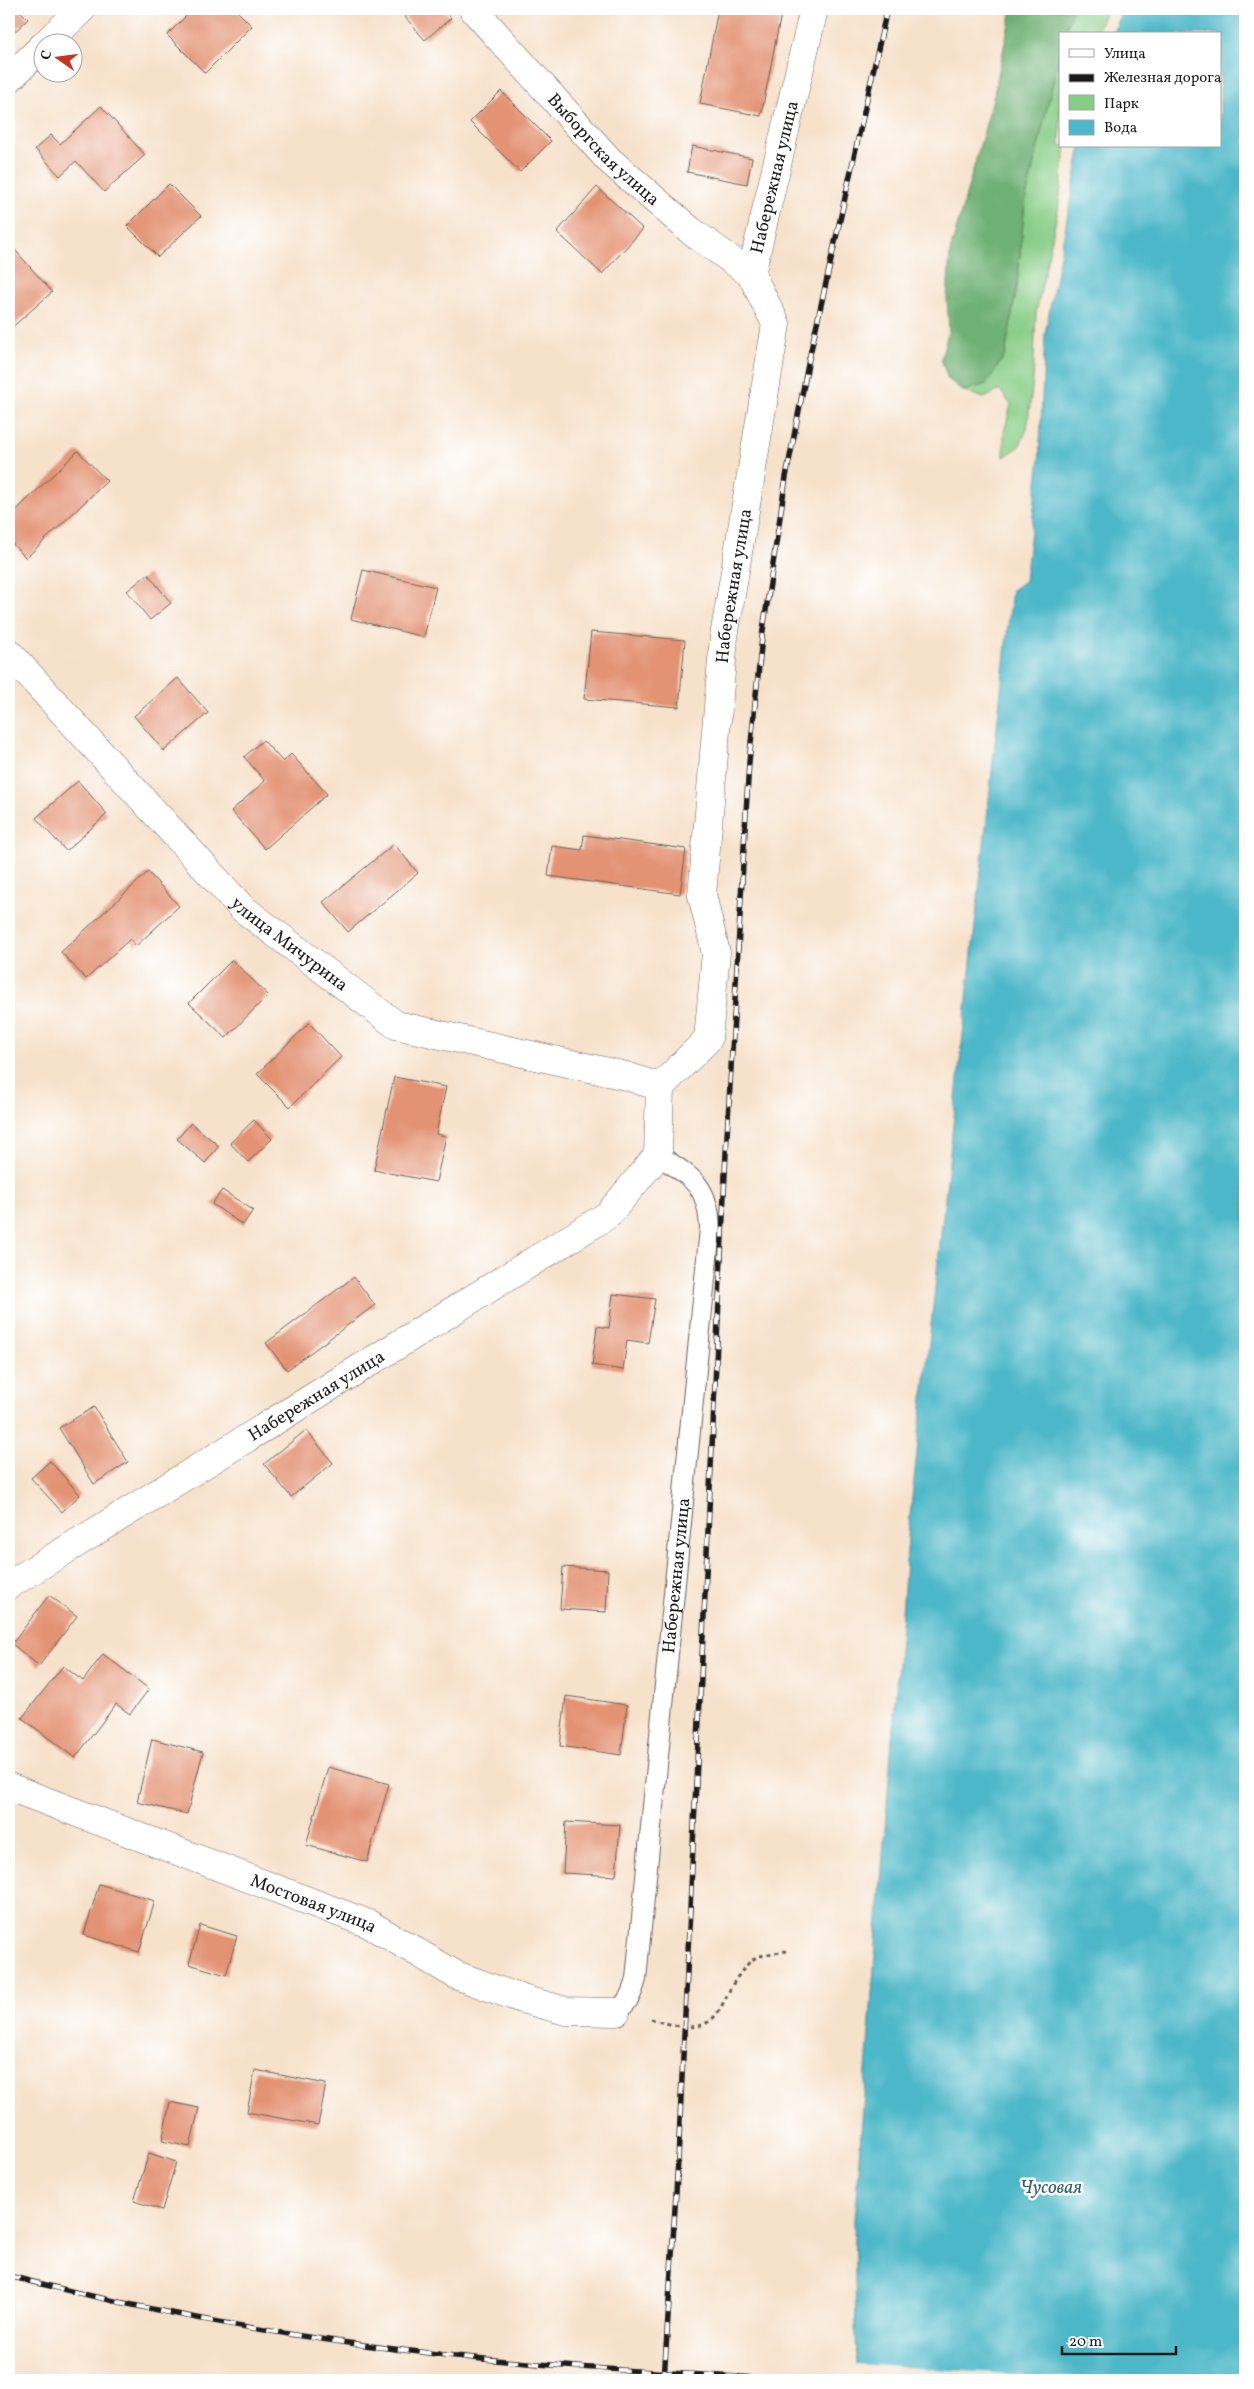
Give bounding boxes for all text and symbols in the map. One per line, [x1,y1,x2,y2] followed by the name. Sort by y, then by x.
[32,32,82,82] north arrow
[1059,32,1222,148] legend
[1104,44,1146,65] text: Улица
[37,49,57,62] text: С
[1104,68,1221,89] text: Железная дорога
[541,88,665,212] street label: Выборгская улица
[1104,94,1139,115] text: Парк
[745,98,806,256] street label: Набережная улица
[1104,118,1137,139] text: Вода
[711,507,759,664] street label: Набережная улица
[224,892,353,998] street label: улица Мичурина
[244,1345,390,1448] street label: Набережная улица
[657,1497,697,1655] street label: Набережная улица
[246,1869,381,1940] street label: Мостовая улица
[1020,2175,1082,2201] water label: Чусовая
[1062,2324,1175,2356] scale bar
[1069,2332,1102,2353] text: 20 m

